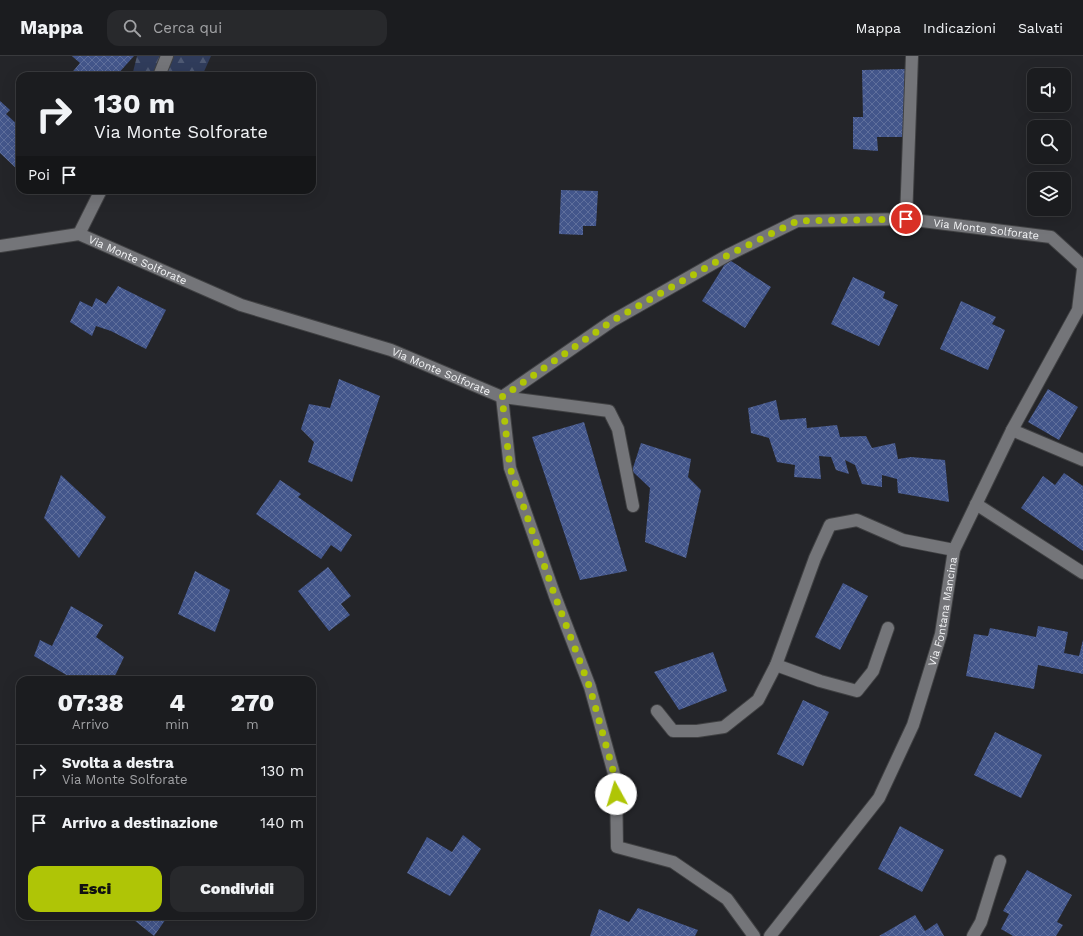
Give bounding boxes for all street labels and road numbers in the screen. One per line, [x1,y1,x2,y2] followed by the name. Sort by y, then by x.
[933,216,1040,242] street label: Via Monte Solforate
[86,233,189,287] street label: Via Monte Solforate
[390,345,493,398] street label: Via Monte Solforate
[926,556,960,668] street label: Via Fontana Mancina

